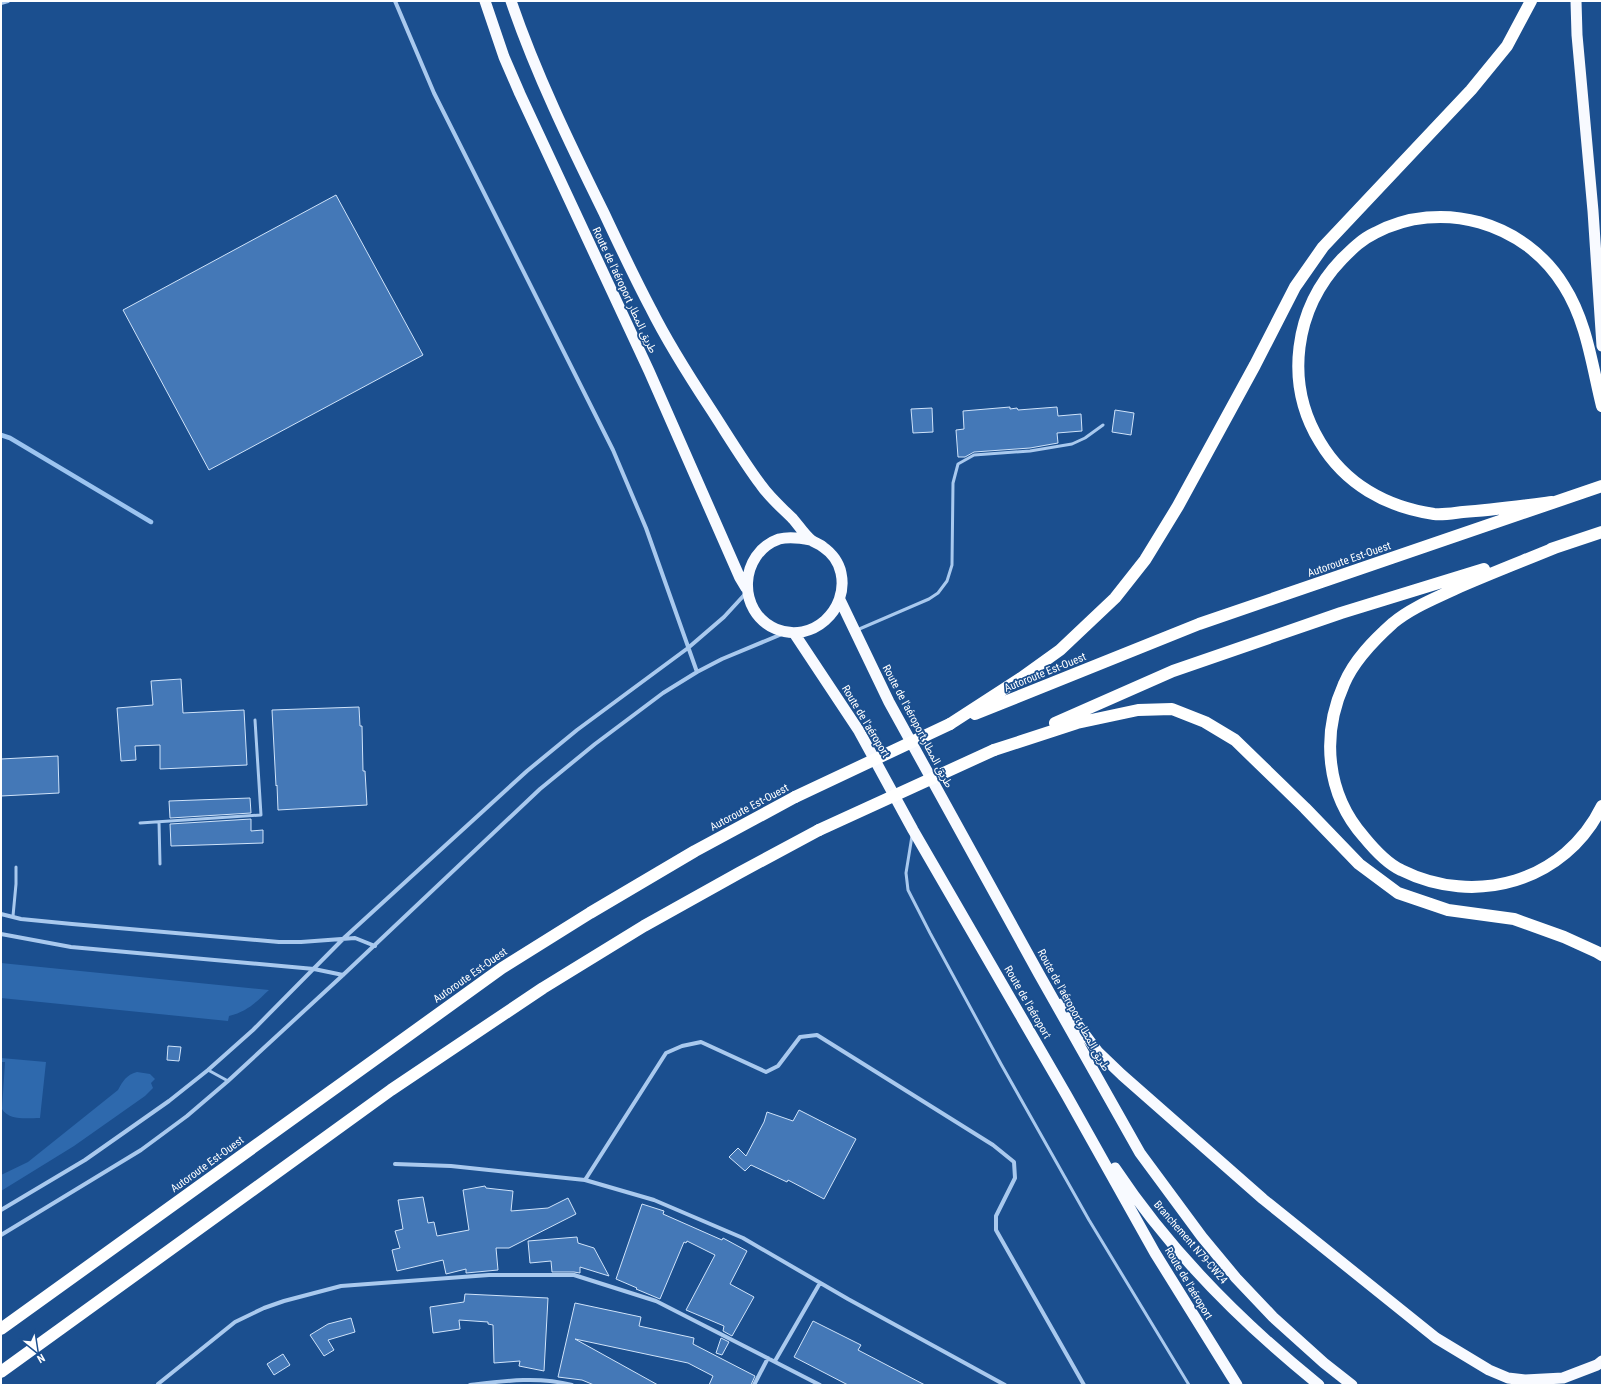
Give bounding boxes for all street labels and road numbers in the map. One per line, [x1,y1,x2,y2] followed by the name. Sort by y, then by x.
[590,225,659,355] street label: Route de l'aéroport طريق المطار
[1306,539,1392,580] street label: Autoroute Est-Ouest
[1002,650,1088,695] street label: Autoroute Est-Ouest
[879,662,956,790] street label: Route de l'aéroport طريق المطار
[839,683,892,760] street label: Route de l'aéroport
[708,781,791,834] street label: Autoroute Est-Ouest
[431,945,510,1006] street label: Autoroute Est-Ouest
[1034,947,1113,1074] street label: Route de l'aéroport طريق المطار
[1001,964,1054,1041] street label: Route de l'aéroport
[168,1134,246,1195] street label: Autoroute Est-Ouest
[1151,1198,1231,1287] street label: Branchement N79-CW24
[1162,1245,1215,1322] street label: Route de l'aéroport

